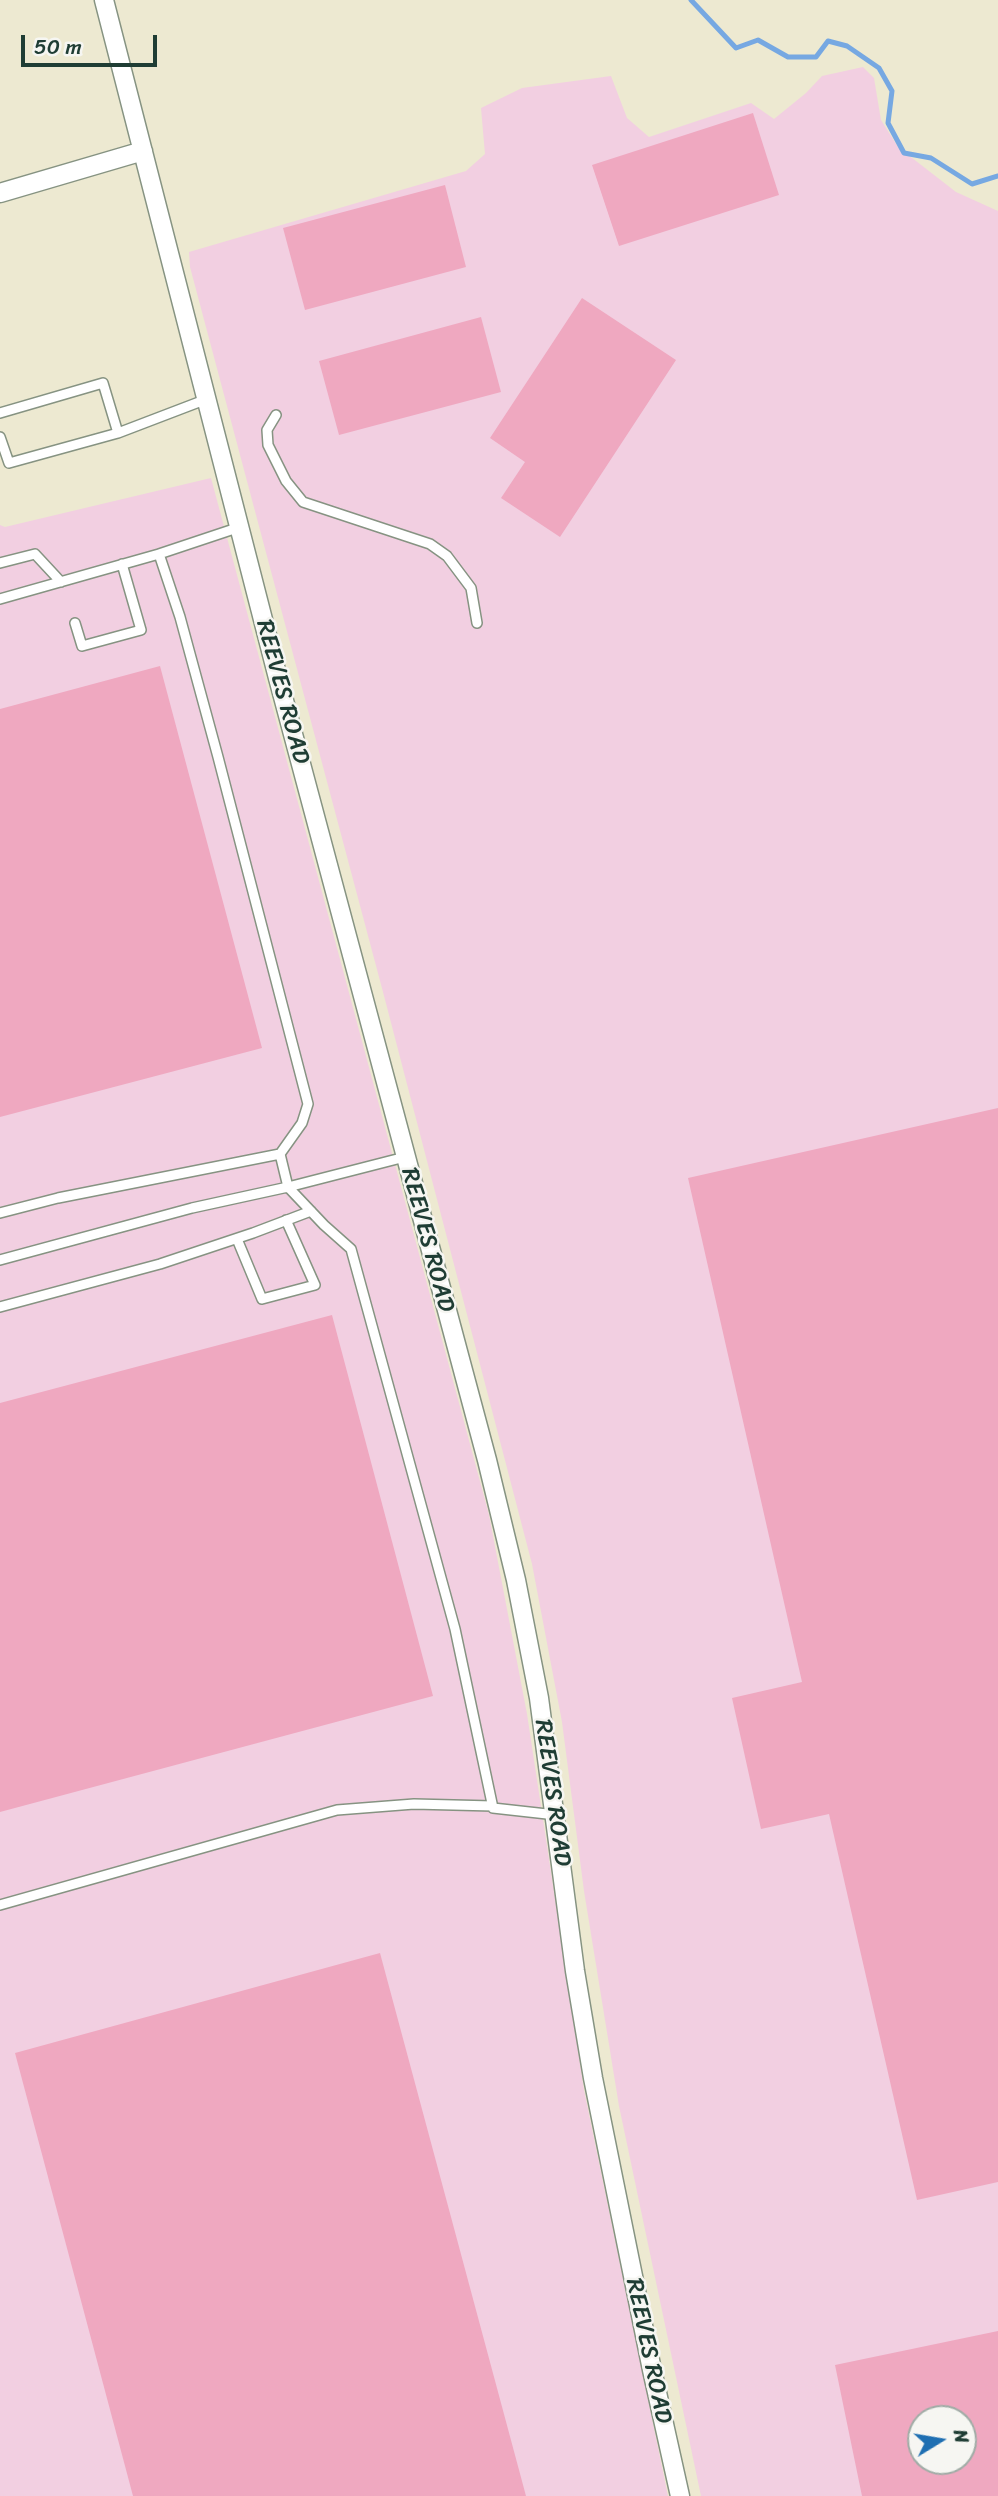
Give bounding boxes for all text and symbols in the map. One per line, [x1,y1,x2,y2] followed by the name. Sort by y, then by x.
[24,21,161,65] scale bar
[34,28,82,66] text: 50 m
[249,617,315,767] street label: REEVES ROAD
[394,1165,460,1315] street label: REEVES ROAD
[527,1718,577,1868] street label: REEVES ROAD
[619,2276,677,2426] street label: REEVES ROAD
[907,2405,977,2475] north arrow
[944,2427,979,2446] text: N

